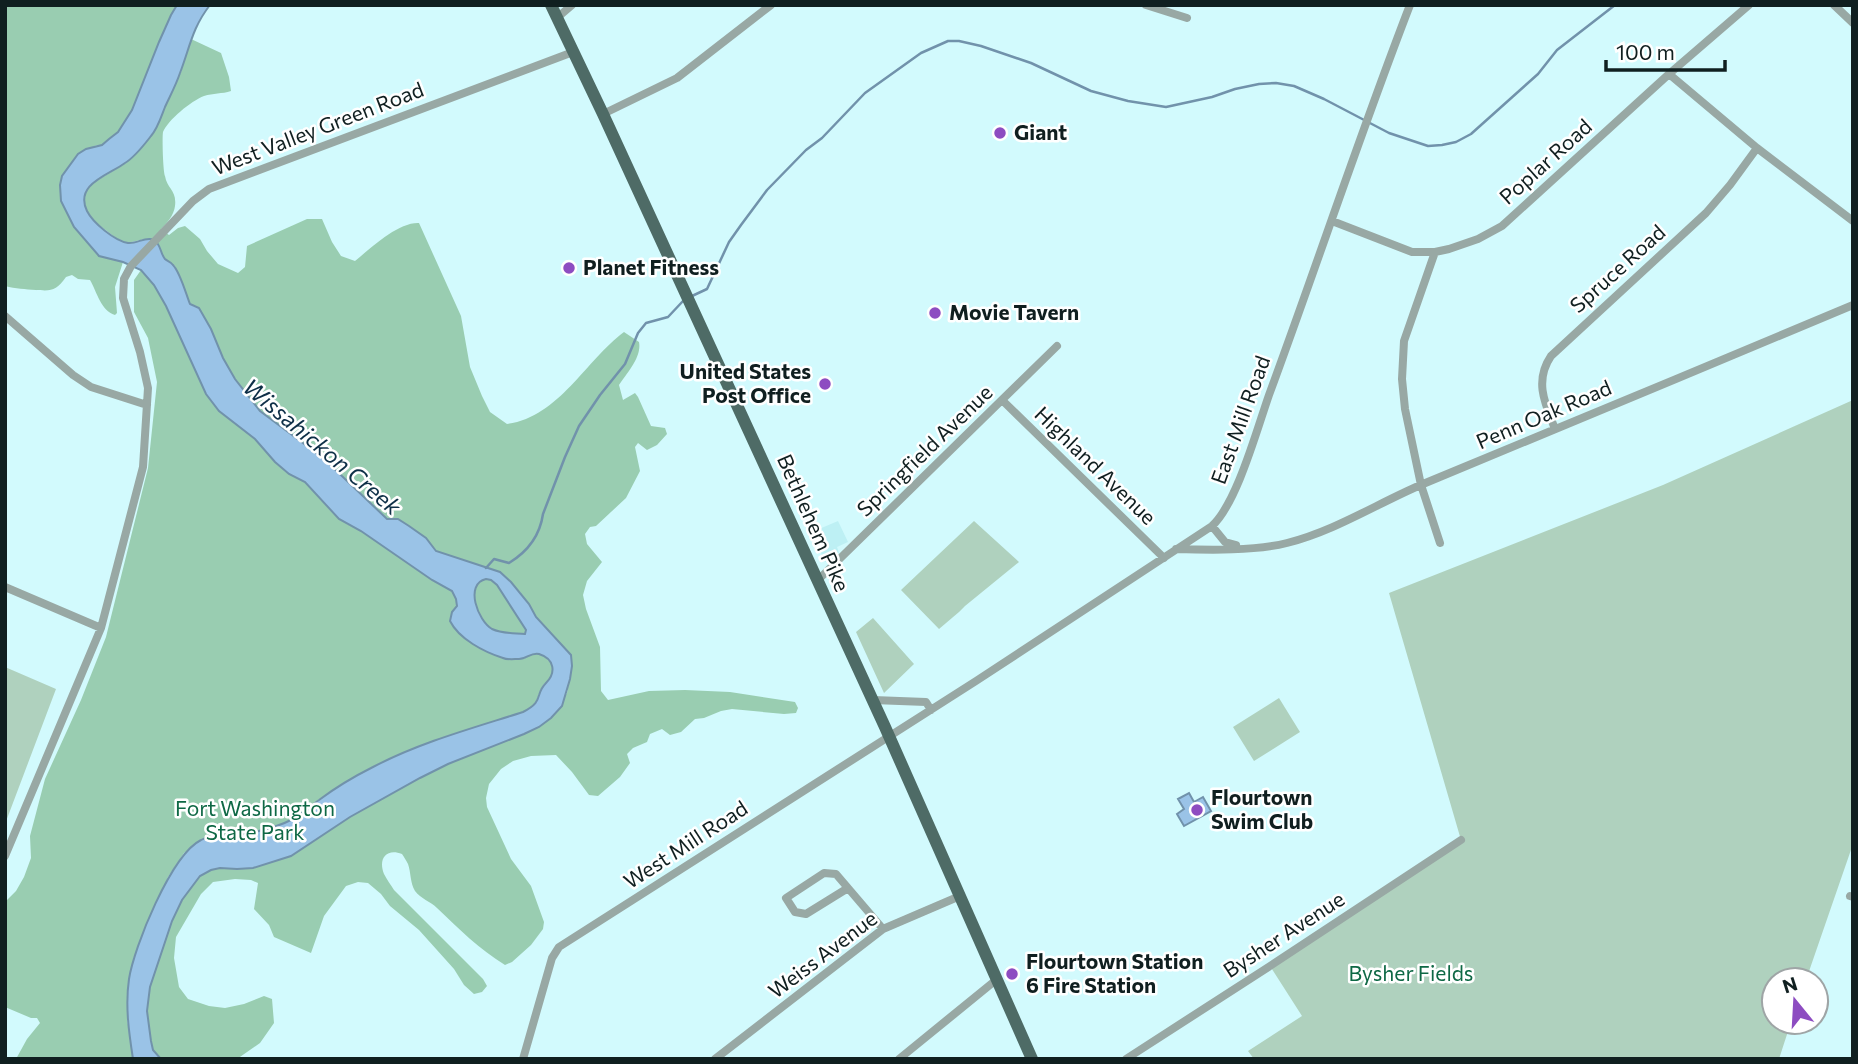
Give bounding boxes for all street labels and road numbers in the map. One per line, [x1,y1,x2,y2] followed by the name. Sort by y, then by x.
[208,76,427,179] street label: West Valley Green Road
[1494,113,1596,209] street label: Poplar Road
[1564,219,1670,317] street label: Spruce Road
[1205,352,1274,487] street label: East Mill Road
[1472,374,1615,453] street label: Penn Oak Road
[851,379,997,521] street label: Springfield Avenue
[1030,401,1162,529] street label: Highland Avenue
[773,450,856,595] street label: Bethlehem Pike
[619,794,752,893] street label: West Mill Road
[1218,885,1348,982] street label: Bysher Avenue
[763,905,881,1003] street label: Weiss Avenue

